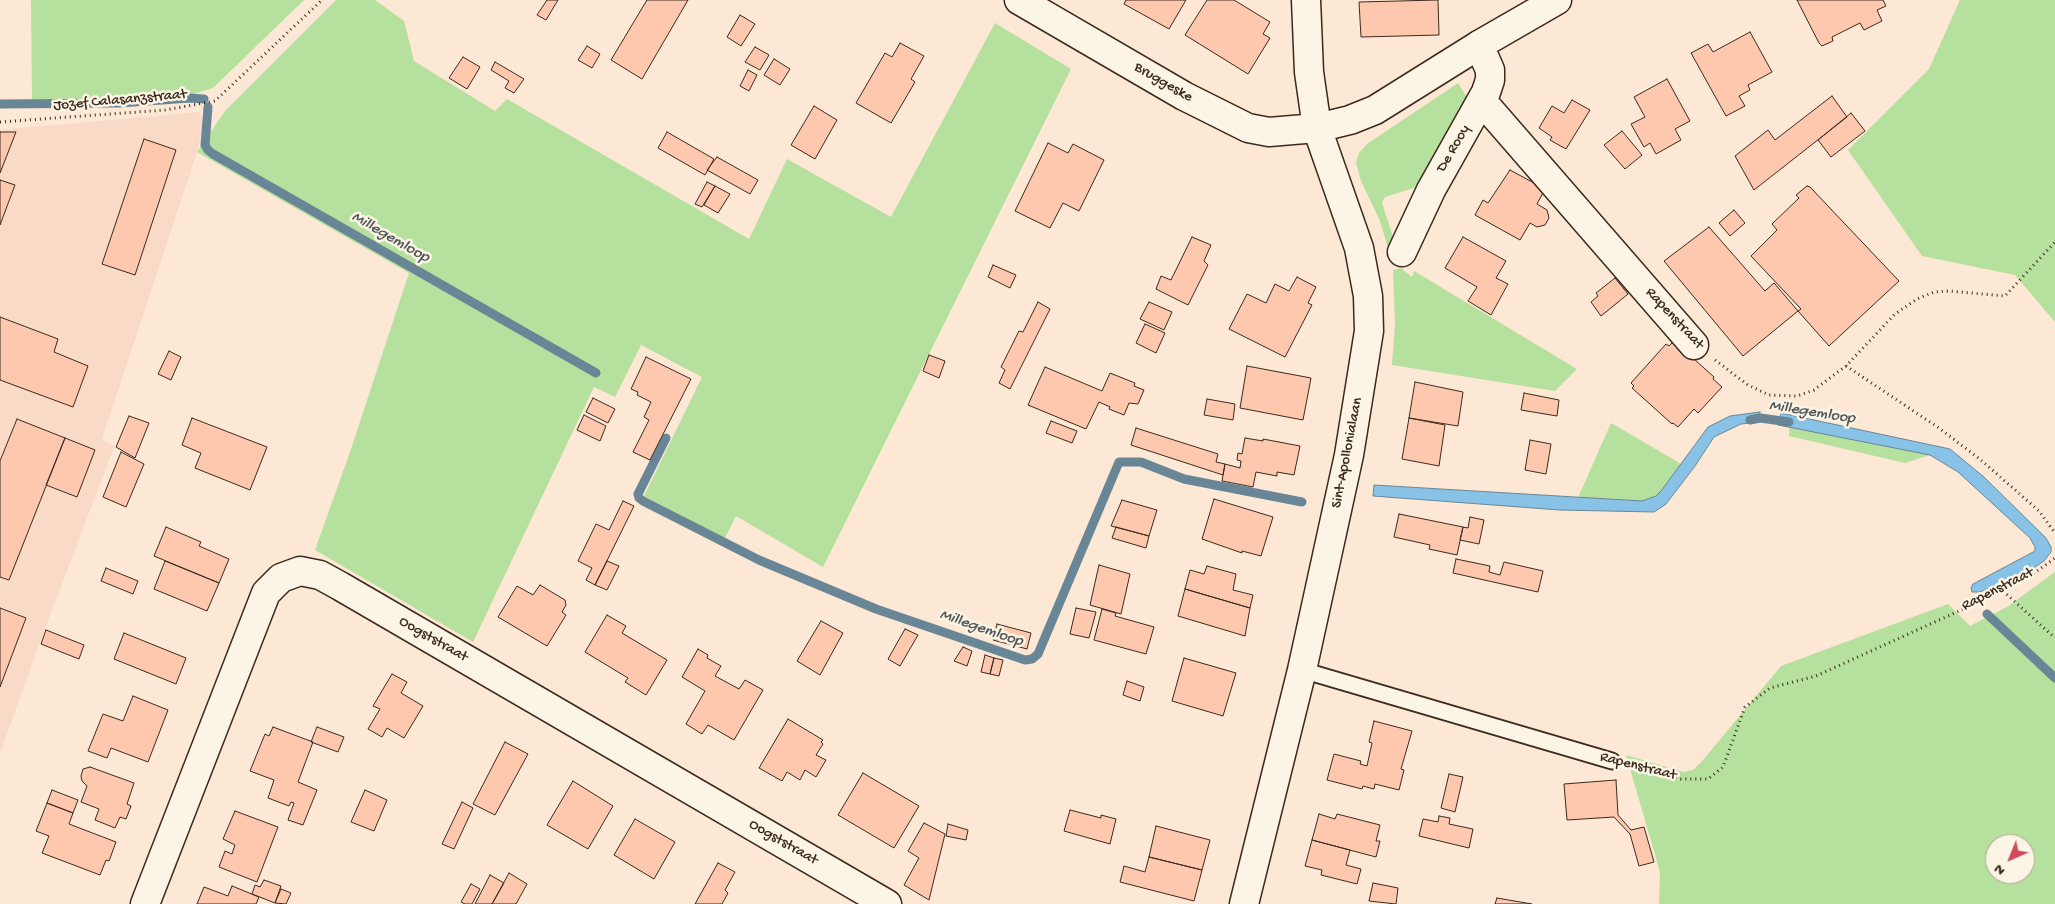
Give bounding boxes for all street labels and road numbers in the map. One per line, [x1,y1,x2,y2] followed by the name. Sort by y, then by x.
[1130,59,1196,107] street label: Bruggeske
[53,86,187,116] street label: Jozef Calasanzstraat
[1433,122,1475,176] street label: De Rooy
[1641,284,1707,354] street label: Rapenstraat
[1328,396,1368,510] street label: Sint-Apollonialaan
[1959,564,2037,616] street label: Rapenstraat
[395,613,471,667] street label: Oogststraat
[1598,749,1678,785] street label: Rapenstraat
[745,816,821,870] street label: Oogststraat

